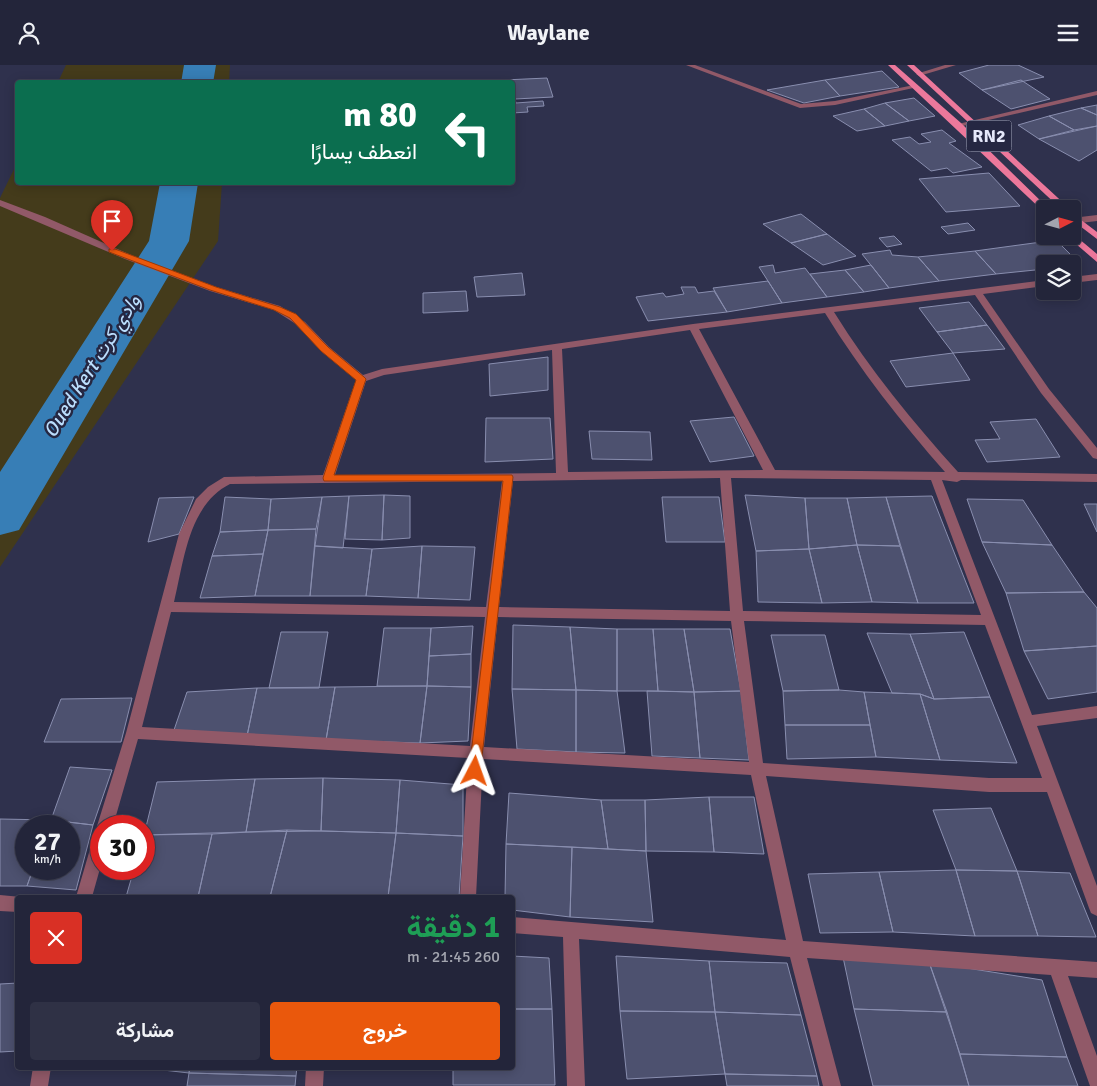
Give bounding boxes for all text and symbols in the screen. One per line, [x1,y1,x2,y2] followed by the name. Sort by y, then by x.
[15,19,43,47] icon: person
[507,19,590,46] text: Waylane
[1054,19,1082,47] icon: menu
[343,93,417,136] text: 80 m
[435,100,500,165] icon: left
[966,121,1012,151] road number: RN2
[311,138,417,165] text: انعطف يسارًا
[91,200,133,251] pin
[1036,200,1081,245] north arrow
[1036,200,1081,300] map controls
[98,207,126,235] icon: arrive
[1036,255,1081,300] button: layers
[38,290,149,444] water label: Oued Kert وادي كرت
[448,744,500,796] position arrow
[90,815,155,880] speed limit sign: 30
[34,826,61,857] text: 27
[34,852,61,867] text: km/h
[406,909,500,946] text: 1 دقيقة
[30,912,82,964] button: close
[407,947,500,967] text: 260 m · 21:45
[30,1002,260,1060] button: مشاركة
[270,1002,500,1060] button: خروج

